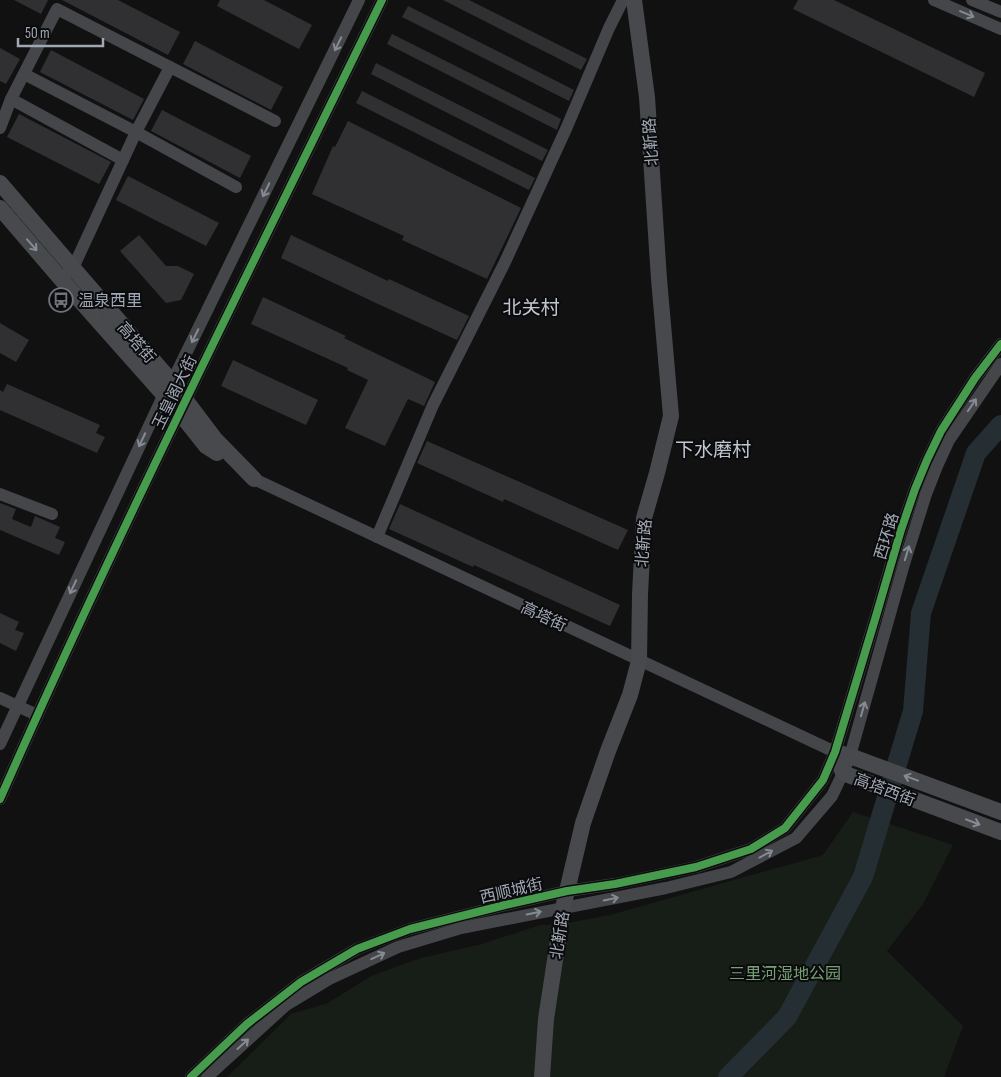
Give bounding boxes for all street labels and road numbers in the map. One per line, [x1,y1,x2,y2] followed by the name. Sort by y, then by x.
[640,117,663,167] street label: 北靳路
[113,319,159,367] street label: 高塔街
[149,353,201,433] street label: 玉皇阁大街
[871,511,904,562] street label: 西环路
[633,518,656,568] street label: 北靳路
[518,599,569,636] street label: 高塔街
[851,770,918,811] street label: 高塔西街
[478,875,545,908] street label: 西顺城街
[547,910,574,960] street label: 北靳路

